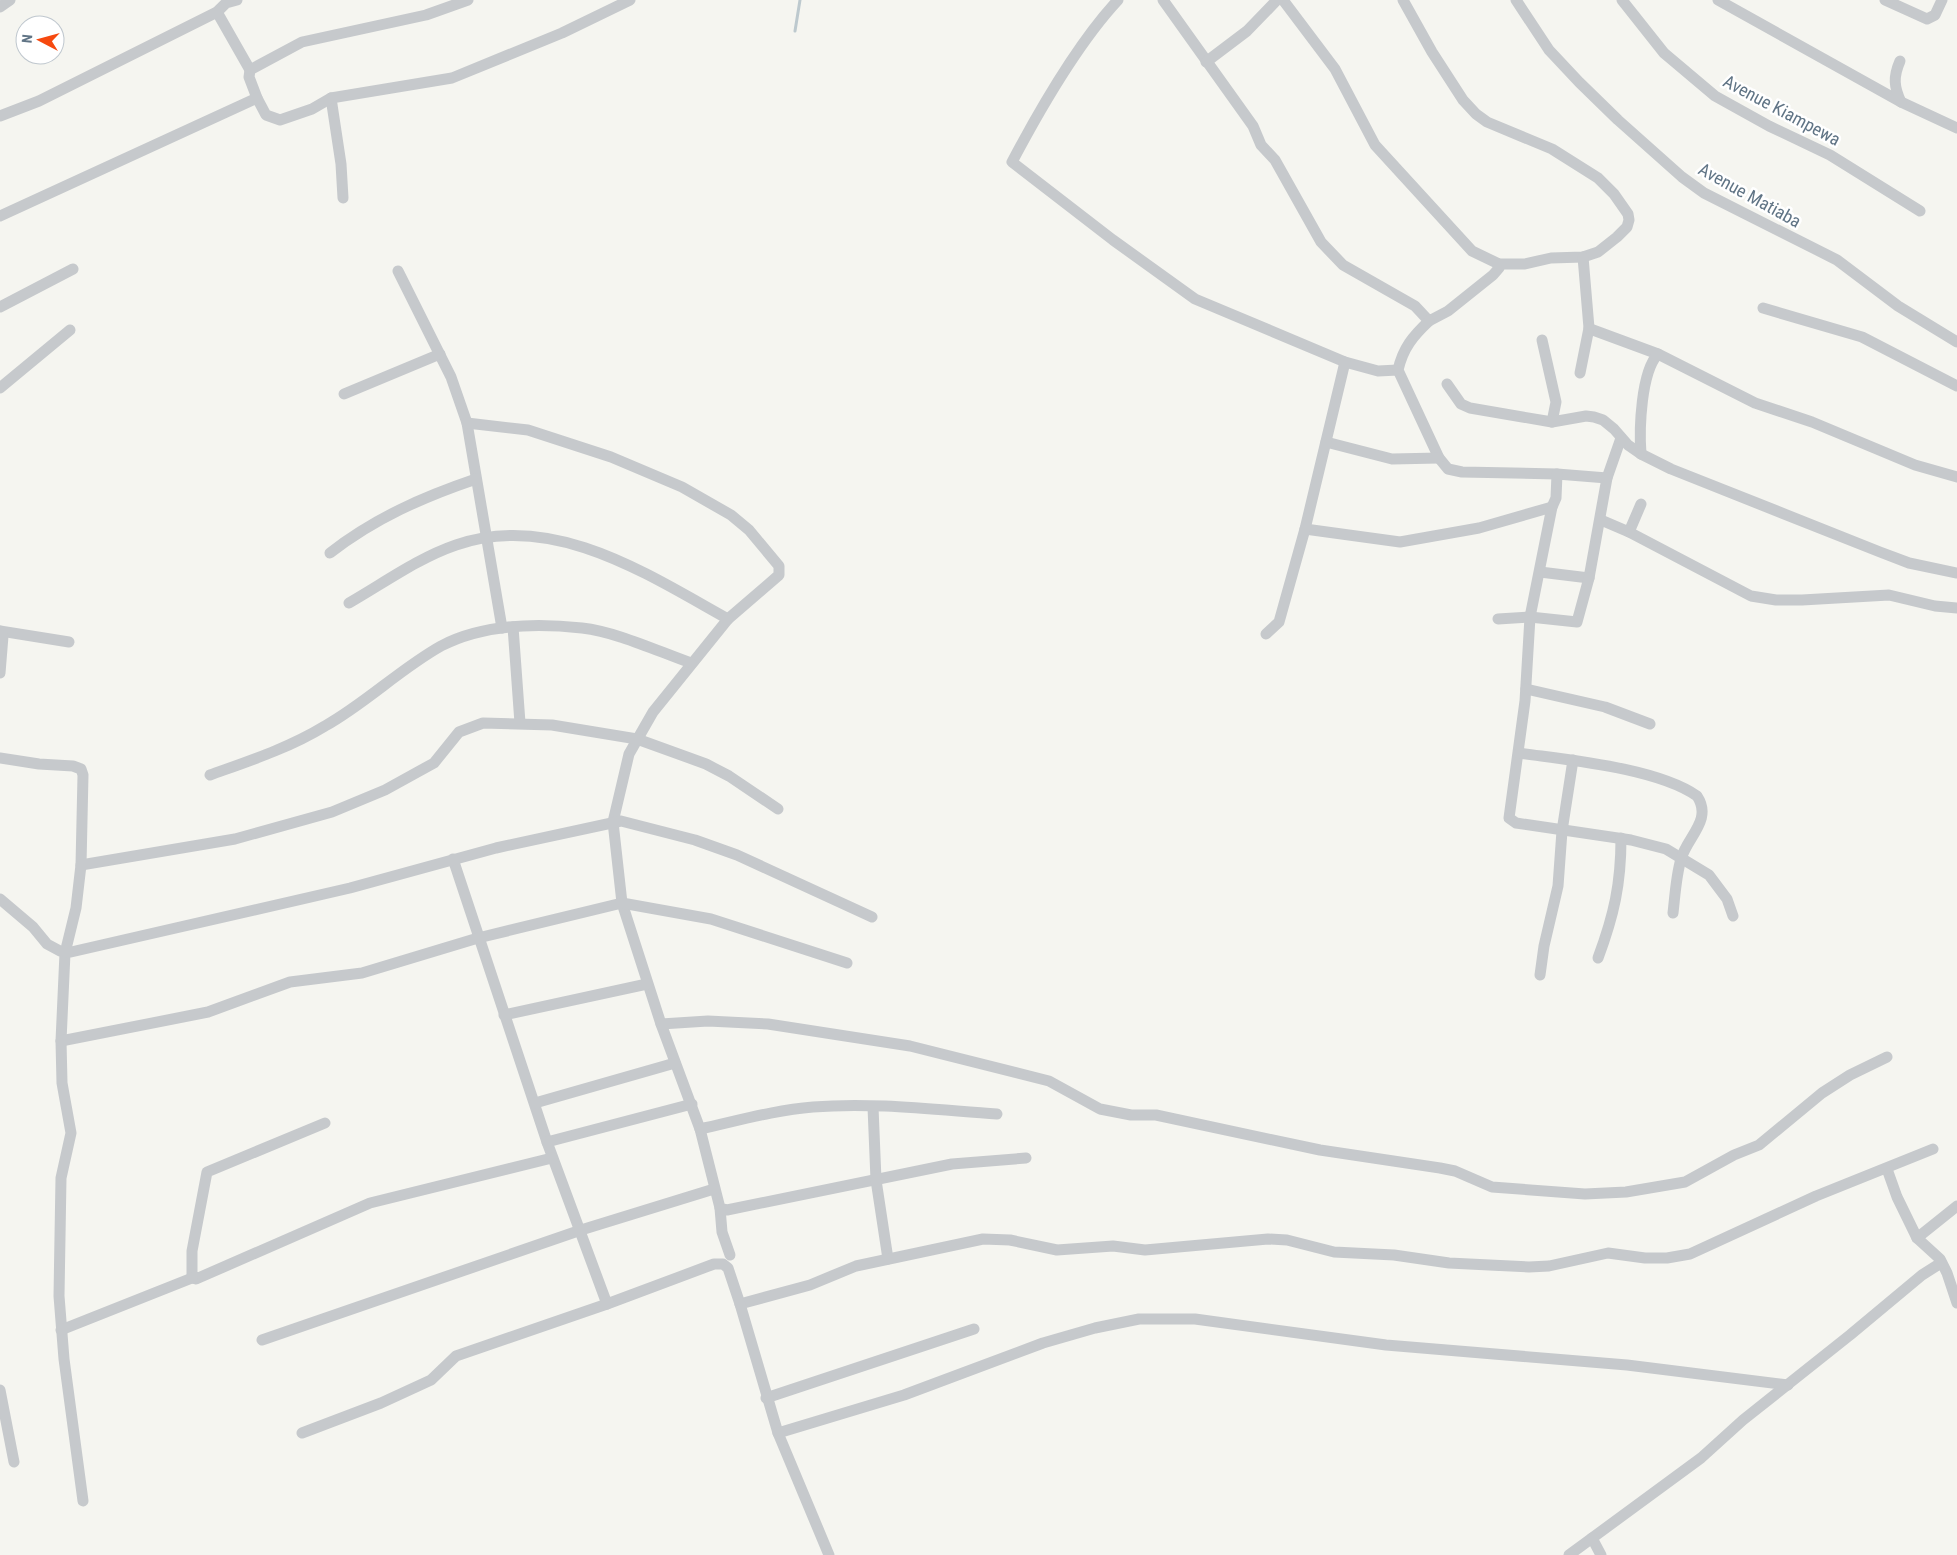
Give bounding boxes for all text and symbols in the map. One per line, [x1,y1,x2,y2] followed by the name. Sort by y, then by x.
[15,15,65,65] north arrow
[19,34,35,44] text: N
[1720,70,1844,150] street label: Avenue Kiampewa
[1695,158,1805,232] street label: Avenue Matiaba

